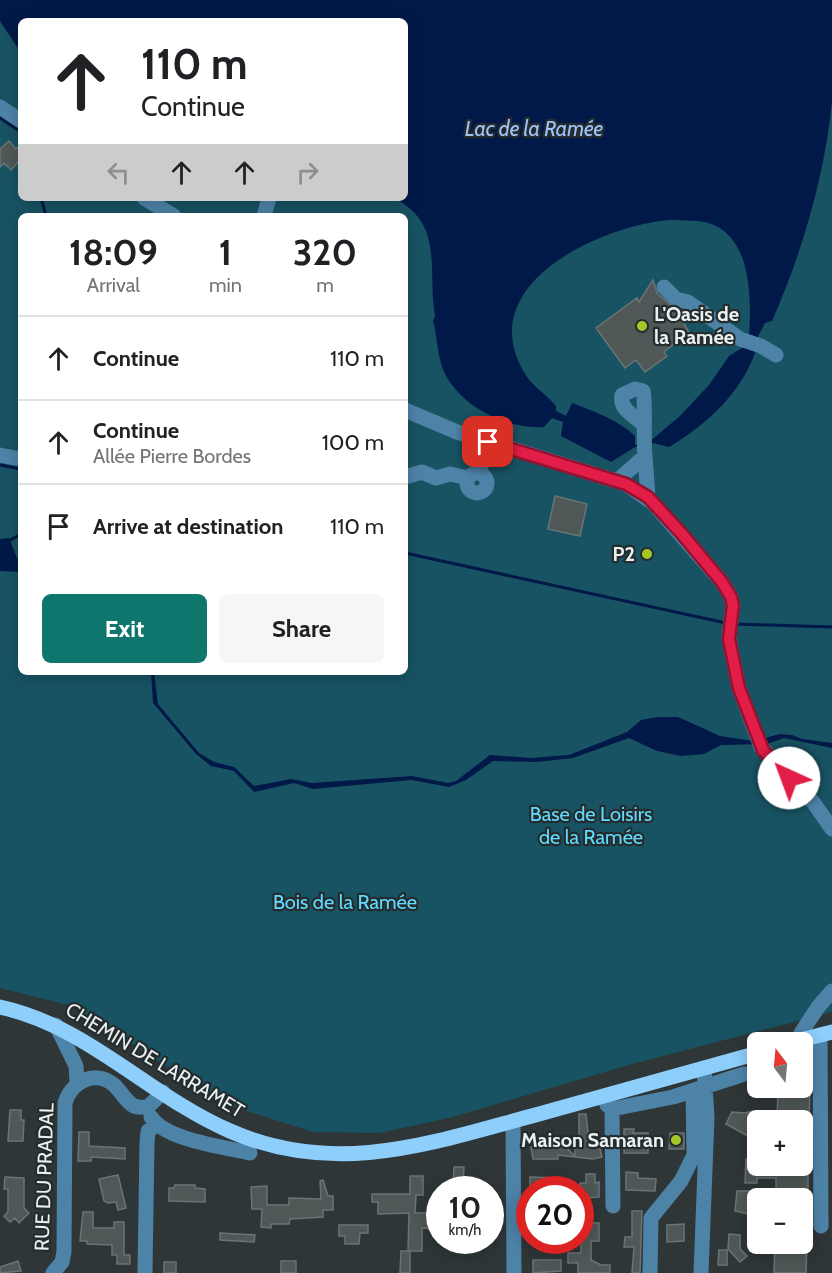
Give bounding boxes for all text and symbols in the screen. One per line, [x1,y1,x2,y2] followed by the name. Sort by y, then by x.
[141,38,248,90] text: 110 m
[42,42,120,120] icon: ahead
[141,90,245,123] text: Continue
[465,116,604,141] water label: Lac de la Ramée
[102,156,135,189] icon: left
[165,156,198,189] icon: ahead
[228,156,261,189] icon: ahead
[291,156,324,189] icon: right
[69,230,158,274] text: 18:09
[219,230,232,274] text: 1
[293,230,357,274] text: 320
[87,273,140,297] text: Arrival
[209,273,242,297] text: min
[316,273,334,297] text: m
[654,302,739,349] place label: L'Oasis de la Ramée
[635,319,649,333] marker: L'Oasis de la Ramée
[42,342,75,375] icon: ahead
[93,345,179,372] text: Continue
[330,345,384,372] text: 110 m
[462,416,513,467] pin
[93,417,179,444] text: Continue
[471,425,504,458] icon: arrive
[42,426,75,459] icon: ahead
[322,429,384,456] text: 100 m
[93,444,251,468] text: Allée Pierre Bordes
[42,510,75,543] icon: arrive
[93,513,283,540] text: Arrive at destination
[330,513,384,540] text: 110 m
[613,542,635,566] place label: P2
[640,547,654,561] marker: P2
[42,594,207,663] button: Exit
[219,594,384,663] button: Share
[757,746,821,810] position arrow
[530,802,652,849] park label: Base de Loisirs de la Ramée
[273,890,417,914] park label: Bois de la Ramée
[61,997,249,1123] street label: CHEMIN DE LARRAMET
[747,1032,813,1098] north arrow
[747,1032,813,1254] map controls
[29,1103,59,1251] street label: RUE DU PRADAL
[747,1110,813,1176] button: +
[521,1128,664,1152] place label: Maison Samaran
[669,1133,683,1147] marker: Maison Samaran
[516,1176,594,1254] speed limit sign: 20
[747,1188,813,1254] button: −
[449,1189,481,1226] text: 10
[449,1221,481,1239] text: km/h

